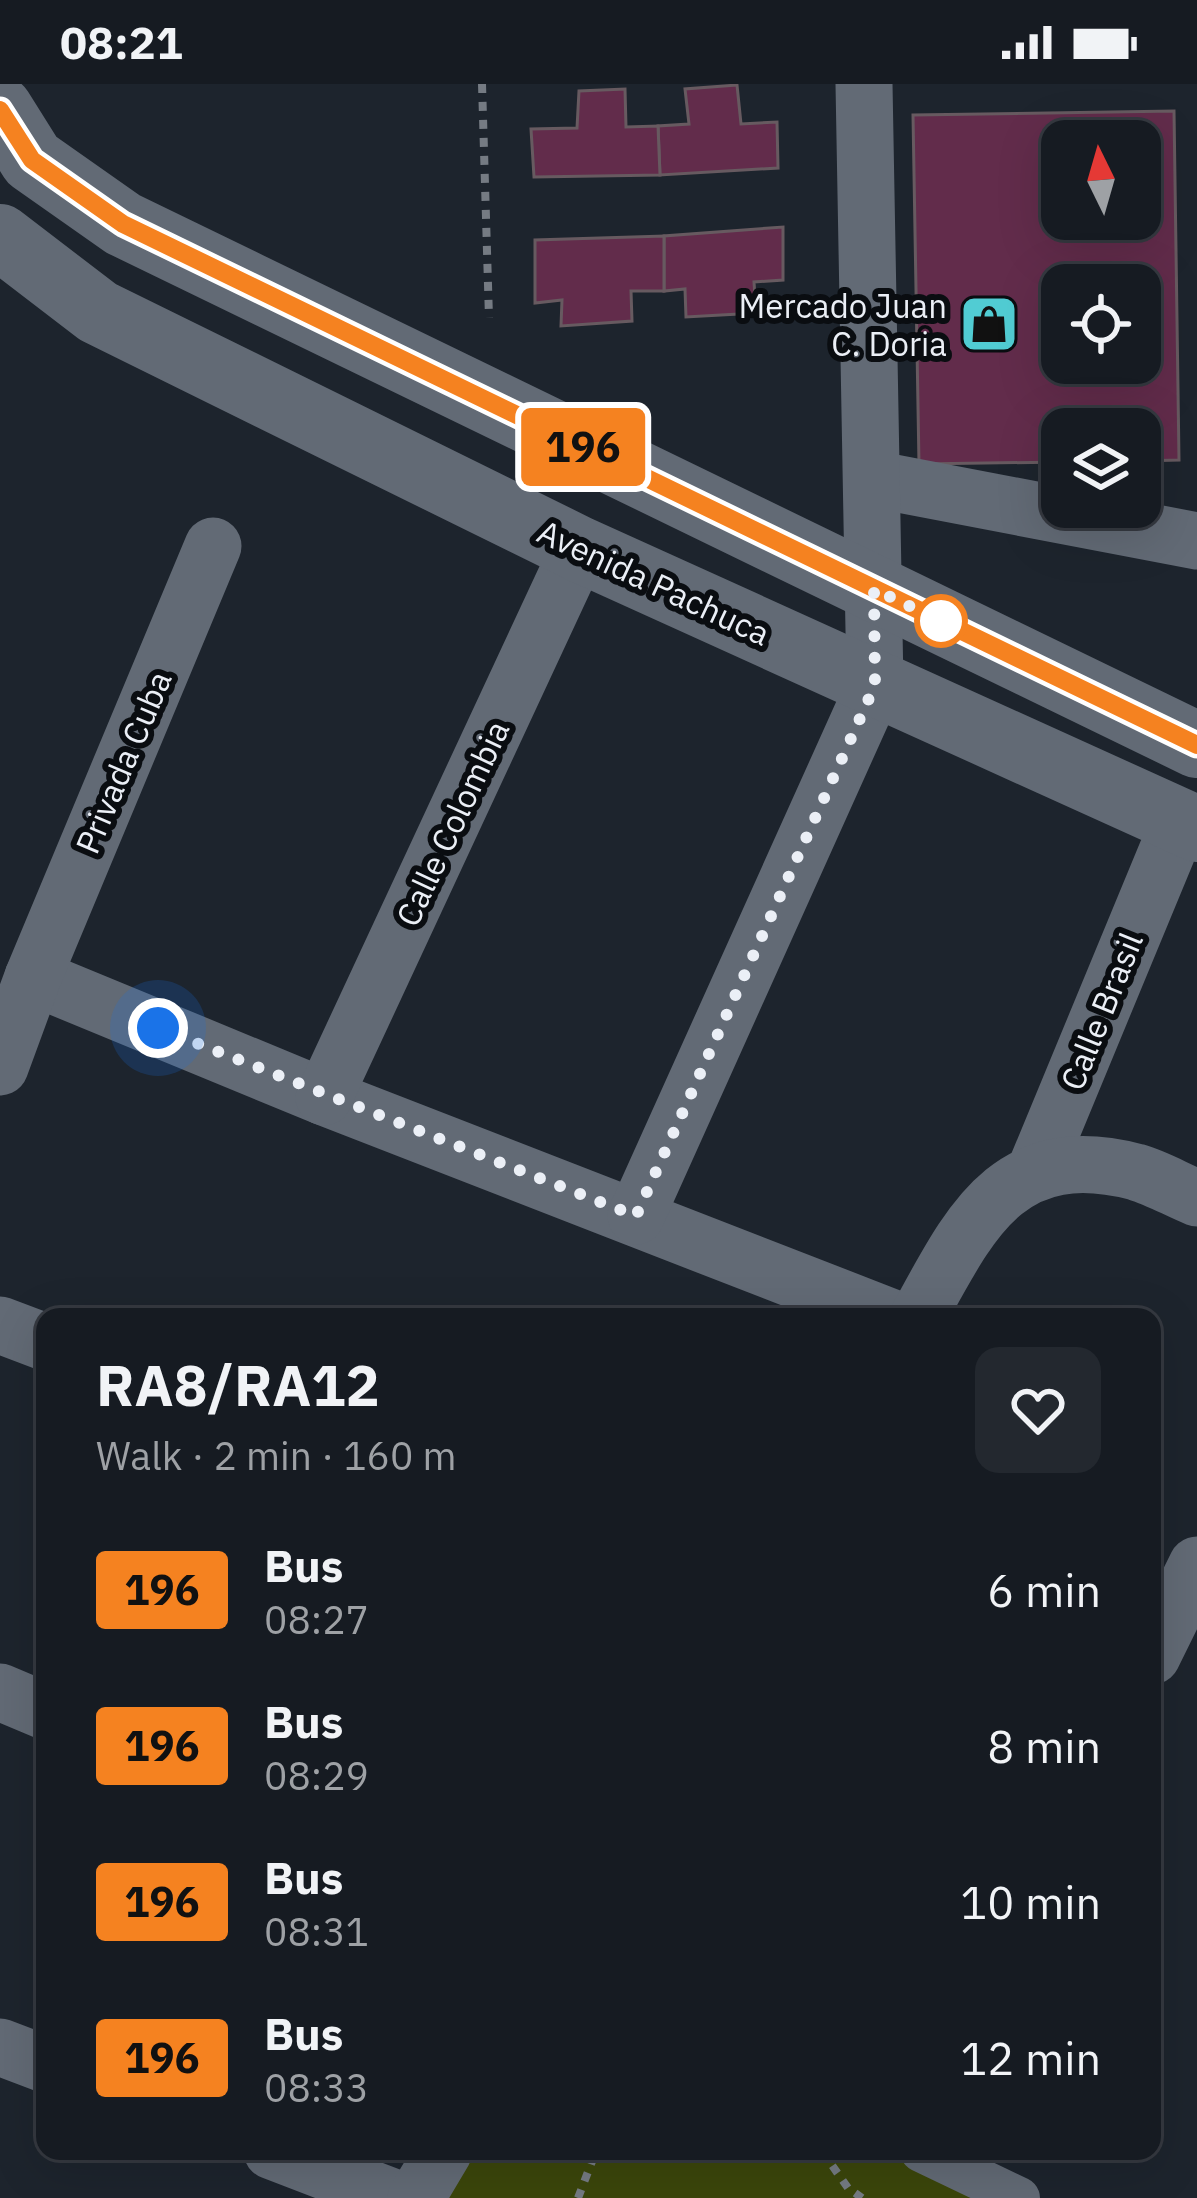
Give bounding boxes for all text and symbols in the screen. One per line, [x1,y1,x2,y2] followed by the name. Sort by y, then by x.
[60,13,183,71] text: 08:21
[1041,120,1161,240] north arrow
[1041,120,1161,528] map controls
[1041,264,1161,384] button: locate
[739,284,947,365] place label: Mercado Juan C. Doria
[958,293,1020,355] shop icon: Mercado Juan C. Doria
[514,408,652,486] line badge: 196
[1041,408,1161,528] button: layers
[545,419,621,474] text: 196
[531,509,777,655] street label: Avenida Pachuca
[916,596,966,646] unlabelled marker
[65,664,181,860] street label: Privada Cuba
[386,713,518,933] street label: Calle Colombia
[1050,926,1152,1096] street label: Calle Brasil
[128,998,188,1058] your location
[975,1347,1101,1473] button: heart
[96,1348,380,1422] text: RA8/RA12
[96,1430,457,1481] text: Walk · 2 min · 160 m
[264,1536,344,1594] text: Bus
[987,1561,1101,1619] text: 6 min
[124,1562,200,1617] text: 196
[264,1594,369,1645] text: 08:27
[264,1692,344,1750] text: Bus
[987,1717,1101,1775] text: 8 min
[124,1718,200,1773] text: 196
[264,1750,369,1801] text: 08:29
[264,1848,344,1906] text: Bus
[960,1873,1101,1931] text: 10 min
[124,1874,200,1929] text: 196
[264,1906,369,1957] text: 08:31
[264,2004,344,2062] text: Bus
[960,2029,1101,2087] text: 12 min
[124,2030,200,2085] text: 196
[264,2062,369,2113] text: 08:33

